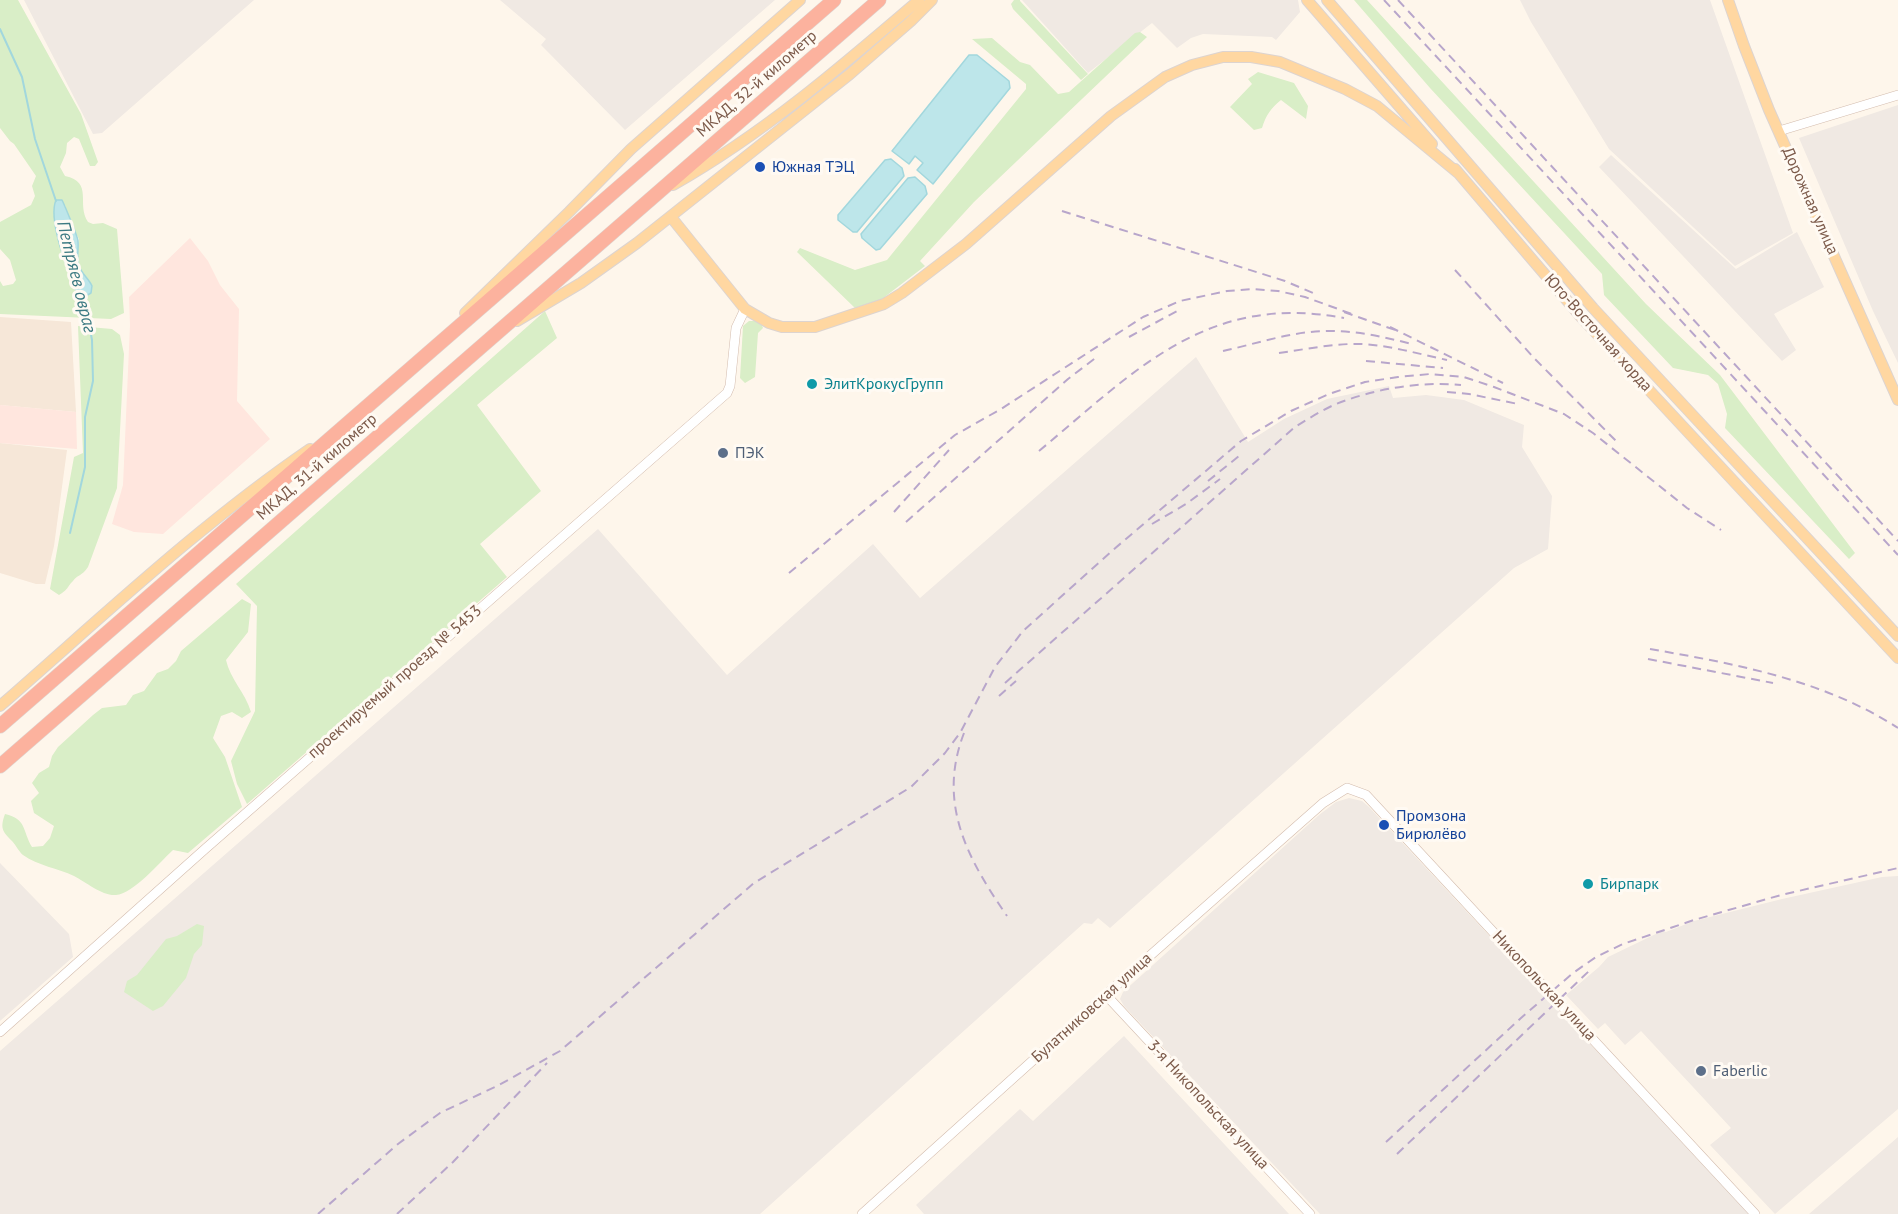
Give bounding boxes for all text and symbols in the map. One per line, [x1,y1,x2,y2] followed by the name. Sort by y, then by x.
[693,27,821,141] street label: МКАД, 32-й километр
[1778,144,1842,258] street label: Дорожная улица
[772,157,854,177] place label: Южная ТЭЦ
[753,160,767,174] marker: Южная ТЭЦ
[52,219,100,335] water label: Петряев овраг
[1540,270,1656,396] street label: Юго-Восточная хорда
[824,374,943,394] place label: ЭлитКрокусГрупп
[805,377,819,391] marker: ЭлитКрокусГрупп
[253,410,381,524] street label: МКАД, 31-й километр
[735,443,765,463] place label: ПЭК
[716,446,730,460] marker: ПЭК
[304,601,486,763] street label: проектируемый проезд № 5453
[1396,806,1466,844] place label: Промзона Бирюлёво
[1377,818,1391,832] marker: Промзона Бирюлёво
[1600,874,1659,894] place label: Бирпарк
[1581,877,1595,891] marker: Бирпарк
[1488,927,1600,1045] street label: Никопольская улица
[1028,949,1156,1067] street label: Булатниковская улица
[1143,1036,1273,1174] street label: 3-я Никопольская улица
[1713,1061,1768,1081] place label: Faberlic
[1694,1064,1708,1078] marker: Faberlic

